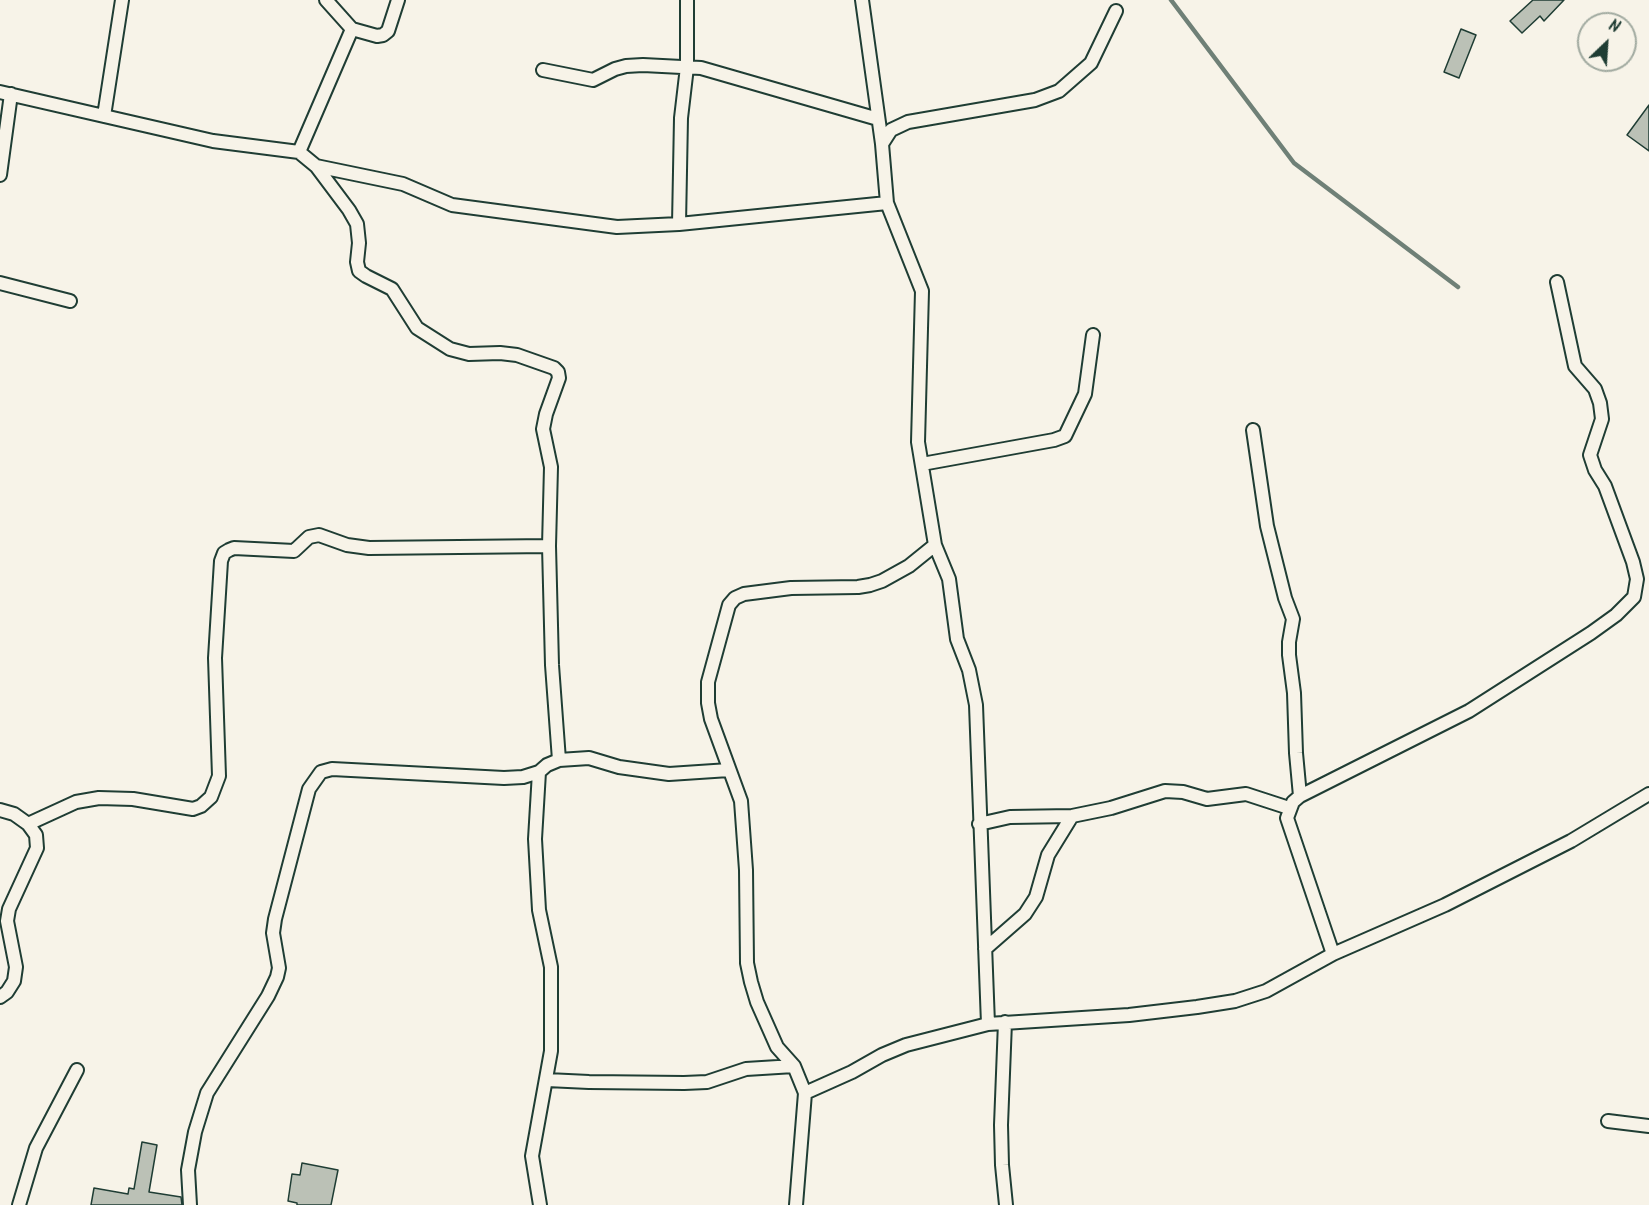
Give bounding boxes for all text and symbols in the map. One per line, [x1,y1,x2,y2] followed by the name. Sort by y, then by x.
[1577,12,1637,72] north arrow
[1604,14,1624,41] text: N

